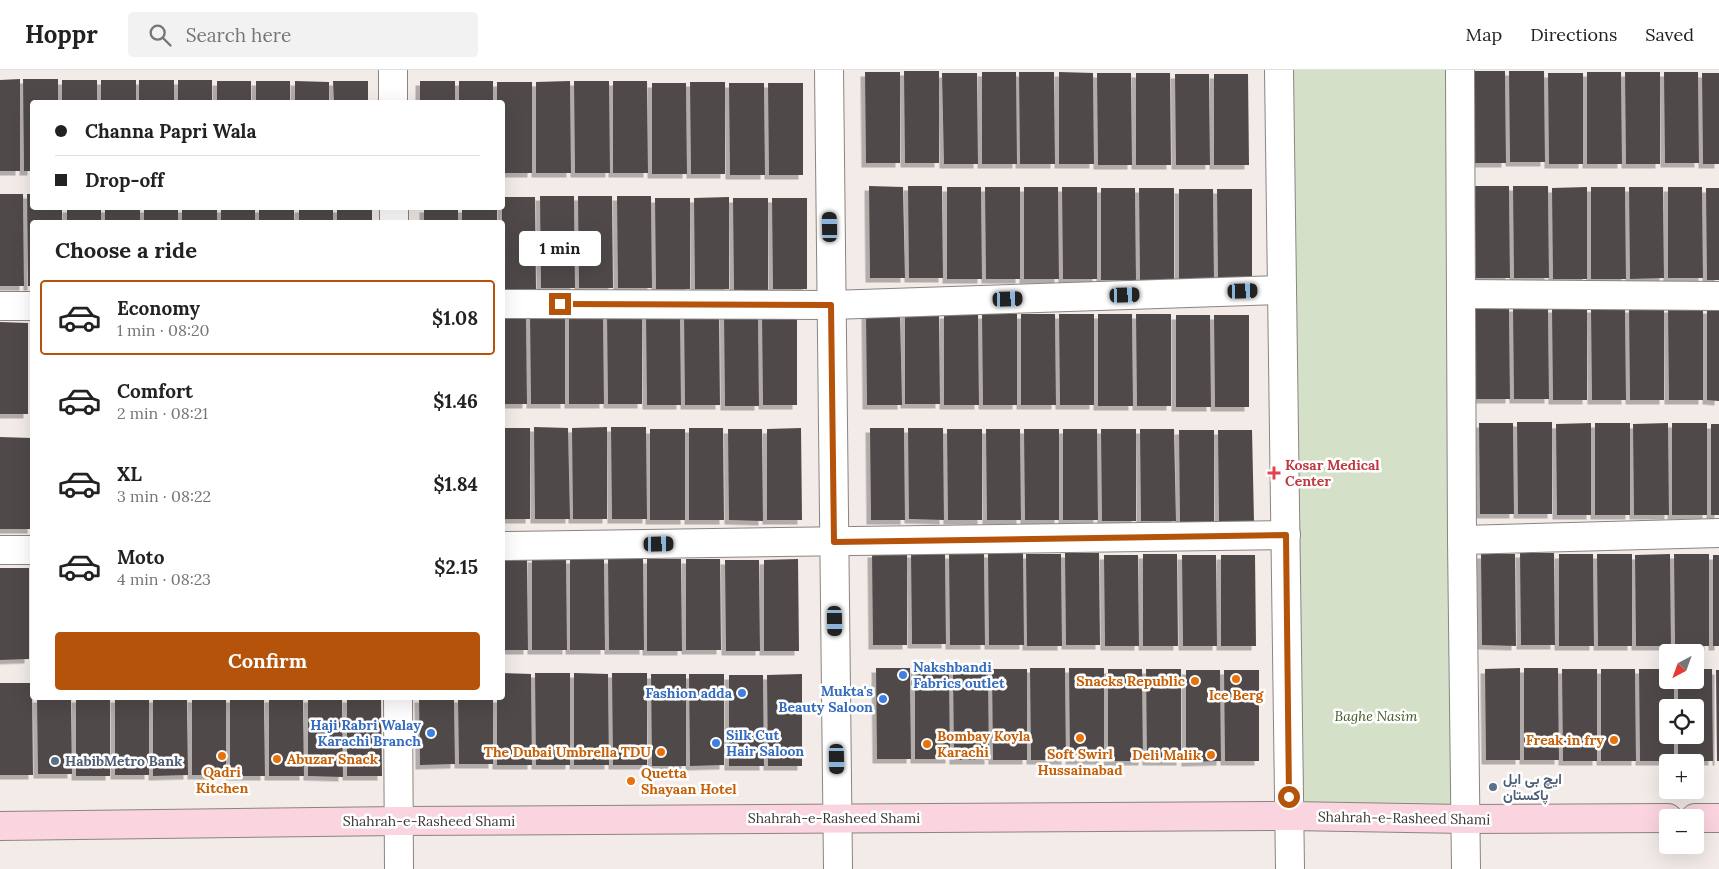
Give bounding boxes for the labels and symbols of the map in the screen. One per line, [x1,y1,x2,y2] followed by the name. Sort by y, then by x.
[822,212,837,242] car
[519,232,601,266] callout: 1 min
[1227,283,1258,299] car
[1109,287,1140,303] car
[992,291,1023,307] car
[549,293,571,315] route end
[1285,456,1380,490] place label: Kosar Medical Center
[1267,466,1281,480] marker: Kosar Medical Center
[643,536,674,552] car
[827,606,842,636] car
[1659,644,1704,689] north arrow
[913,658,1005,692] place label: Nakshbandi Fabrics outlet
[897,669,909,681] marker: Nakshbandi Fabrics outlet
[1076,672,1186,690] place label: Snacks Republic
[1230,673,1242,685] marker: Ice Berg
[1189,675,1201,687] marker: Snacks Republic
[778,682,873,716] place label: Mukta's Beauty Saloon
[645,684,733,702] place label: Fashion adda
[1209,686,1265,704] place label: Ice Berg
[736,687,748,699] marker: Fashion adda
[877,693,889,705] marker: Mukta's Beauty Saloon
[1335,707,1418,725] park label: Baghe Nasim
[310,716,421,750] place label: Haji Rabri Walay Karachi Branch
[726,726,804,760] place label: Silk Cut Hair Saloon
[425,727,437,739] marker: Haji Rabri Walay Karachi Branch
[937,727,1031,761] place label: Bombay Koyla Karachi
[1526,731,1604,749] place label: Freak in fry
[1074,732,1086,744] marker: Soft Swirl Hussainabad
[1608,734,1620,746] marker: Freak in fry
[710,737,722,749] marker: Silk Cut Hair Saloon
[921,738,933,750] marker: Bombay Koyla Karachi
[484,743,651,761] place label: The Dubai Umbrella TDU
[829,744,844,774] car
[1037,745,1123,779] place label: Soft Swirl Hussainabad
[655,746,667,758] marker: The Dubai Umbrella TDU
[1132,746,1202,764] place label: Deli Malik
[1205,749,1217,761] marker: Deli Malik
[216,750,228,762] marker: Qadri Kitchen
[287,750,379,768] place label: Abuzar Snack
[65,752,183,770] place label: HabibMetro Bank
[271,753,283,765] marker: Abuzar Snack
[49,755,61,767] marker: HabibMetro Bank
[196,763,248,797] place label: Qadri Kitchen
[641,764,737,798] place label: Quetta Shayaan Hotel
[1503,770,1562,805] place label: ایچ بی ایل پاکستان
[625,775,637,787] marker: Quetta Shayaan Hotel
[1487,781,1499,793] marker: ایچ بی ایل پاکستان
[1278,786,1300,808] route start
[1318,807,1490,829] street label: Shahrah-e-Rasheed Shami
[748,809,920,827] street label: Shahrah-e-Rasheed Shami
[343,812,515,830] street label: Shahrah-e-Rasheed Shami

